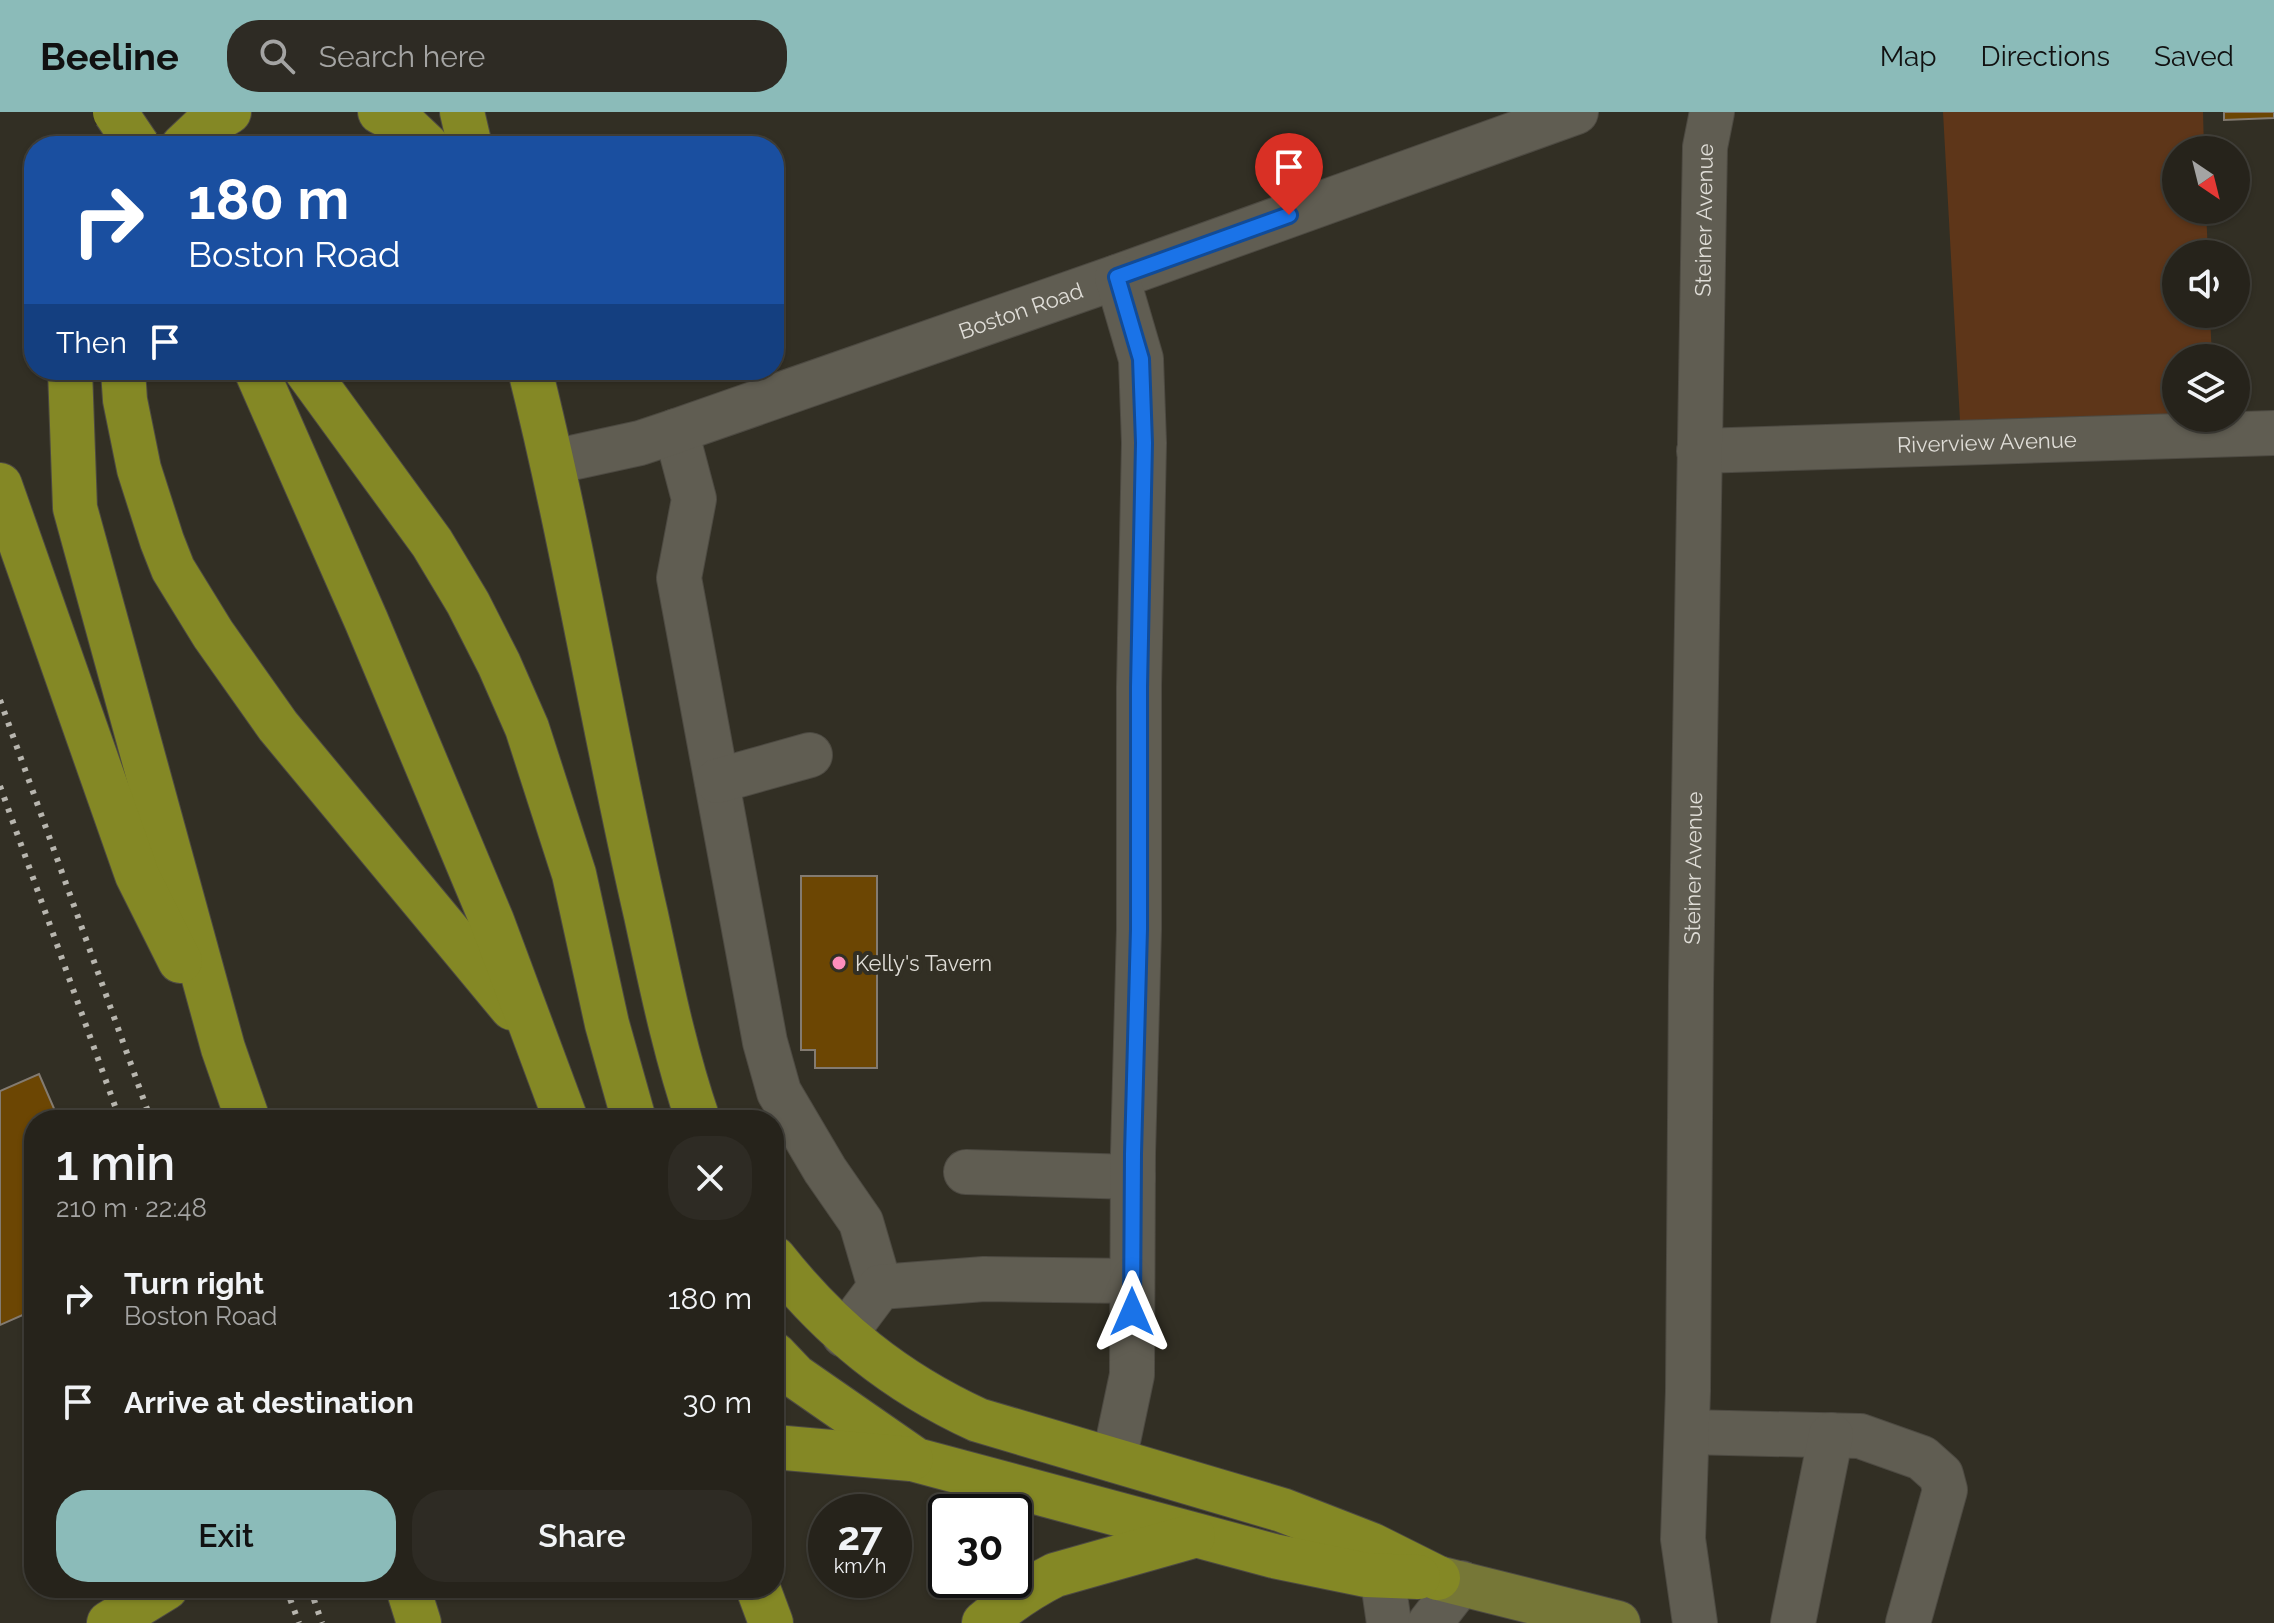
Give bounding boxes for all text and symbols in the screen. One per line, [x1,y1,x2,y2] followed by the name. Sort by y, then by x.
[227,20,787,92] search box
[40,34,179,79] text: Beeline
[255,34,299,78] icon: search
[319,39,485,74] text: Search here
[1880,40,1937,73] text: Map
[1981,40,2110,73] text: Directions
[2154,40,2234,73] text: Saved
[1255,133,1323,215] pin
[2162,136,2250,224] north arrow
[2162,136,2250,432] map controls
[1689,143,1718,297] street label: Steiner Avenue
[1267,145,1311,189] icon: arrive
[188,166,349,232] text: 180 m
[56,168,160,272] icon: right
[188,233,400,275] text: Boston Road
[2162,240,2250,328] button: sound
[955,277,1086,344] street label: Boston Road
[143,320,187,364] icon: arrive
[56,325,127,360] text: Then
[2162,344,2250,432] button: layers
[1897,426,2077,458] street label: Riverview Avenue
[1679,791,1707,945] street label: Steiner Avenue
[855,950,992,976] place label: Kelly's Tavern
[830,954,848,972] marker: Kelly's Tavern
[56,1135,175,1191] text: 1 min
[668,1136,752,1220] button: close
[56,1193,207,1223] text: 210 m · 22:48
[124,1266,264,1301] text: Turn right
[1090,1270,1174,1354] position arrow
[56,1276,100,1320] icon: right
[668,1281,752,1316] text: 180 m
[124,1301,277,1331] text: Boston Road
[56,1380,100,1424] icon: arrive
[124,1385,414,1420] text: Arrive at destination
[682,1385,752,1420] text: 30 m
[56,1490,396,1582] button: Exit
[412,1490,752,1582] button: Share
[928,1494,1032,1598] speed limit sign: 30
[837,1512,882,1559] text: 27
[834,1554,886,1578] text: km/h

